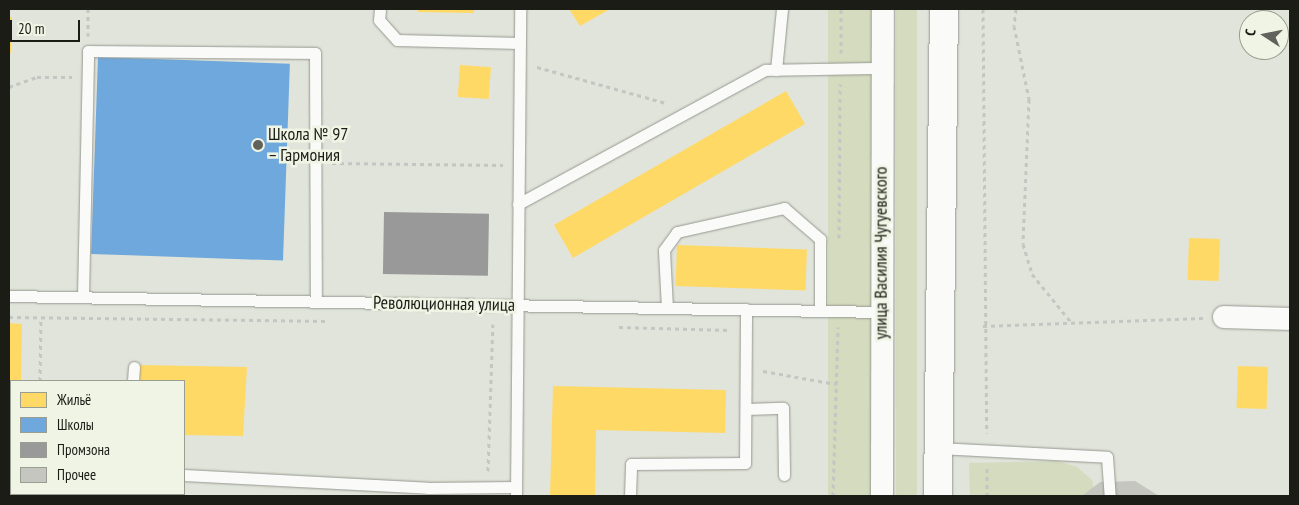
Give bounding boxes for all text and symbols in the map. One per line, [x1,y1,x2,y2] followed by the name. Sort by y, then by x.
[12,10,82,42] scale bar
[1239,10,1289,60] north arrow
[18,19,44,38] text: 20 m
[1241,27,1260,37] text: С
[268,124,348,166] place label: Школа № 97 – Гармония
[252,139,264,151] marker: Школа № 97 – Гармония
[870,167,892,339] street label: улица Василия Чугуевского
[373,292,515,316] street label: Революционная улица
[10,380,185,495] legend
[57,390,91,409] text: Жильё
[57,415,94,434] text: Школы
[57,440,110,459] text: Промзона
[57,465,96,484] text: Прочее

